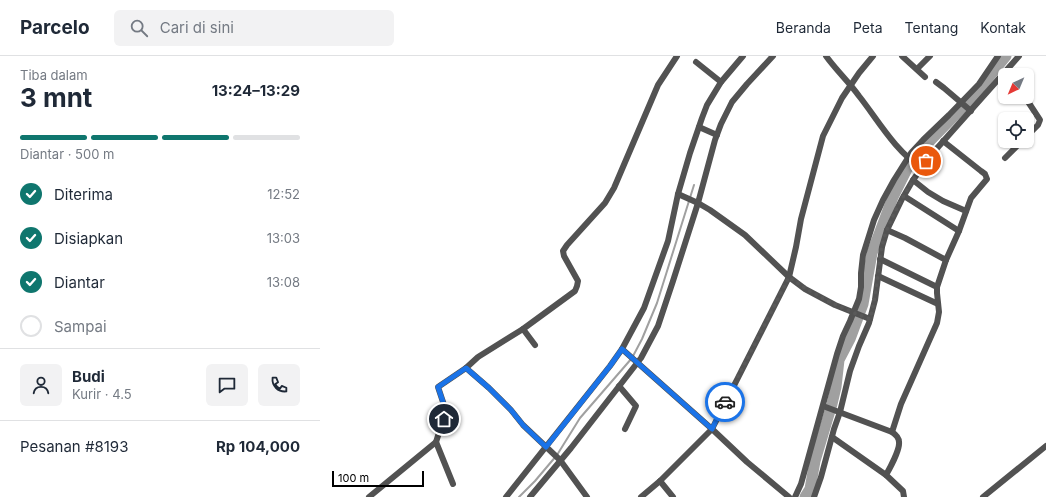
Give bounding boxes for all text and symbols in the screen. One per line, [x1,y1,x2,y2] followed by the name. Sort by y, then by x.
[114,10,394,46] search box
[20,16,90,39] text: Parcelo
[128,17,150,39] icon: search
[160,18,234,37] text: Cari di sini
[776,19,831,36] text: Beranda
[853,19,883,36] text: Peta
[905,19,958,36] text: Tentang
[980,19,1026,36] text: Kontak
[20,67,88,83] text: Tiba dalam
[998,68,1034,104] north arrow
[998,68,1034,148] map controls
[212,81,300,100] text: 13:24–13:29
[20,82,92,113] text: 3 mnt
[998,112,1034,148] button: locate
[909,144,943,178] pin
[20,146,114,162] text: Diantar · 500 m
[915,150,937,172] icon: bag
[20,183,42,205] icon: check
[54,185,113,204] text: Diterima
[267,186,300,202] text: 12:52
[20,227,42,249] icon: check
[54,229,123,248] text: Disiapkan
[267,230,300,246] text: 13:03
[20,271,42,293] icon: check
[54,273,105,292] text: Diantar
[267,274,300,290] text: 13:08
[54,317,107,336] text: Sampai
[20,364,62,406] button: person
[206,364,248,406] button: chat
[258,364,300,406] button: phone
[72,367,105,386] text: Budi
[705,382,745,422] courier
[72,386,132,402] text: Kurir · 4.5
[714,391,736,413] icon: car
[427,402,461,436] pin
[433,408,455,430] icon: home
[20,437,128,456] text: Pesanan #8193
[216,437,300,456] text: Rp 104,000
[332,469,424,488] scale bar
[338,471,369,485] text: 100 m

